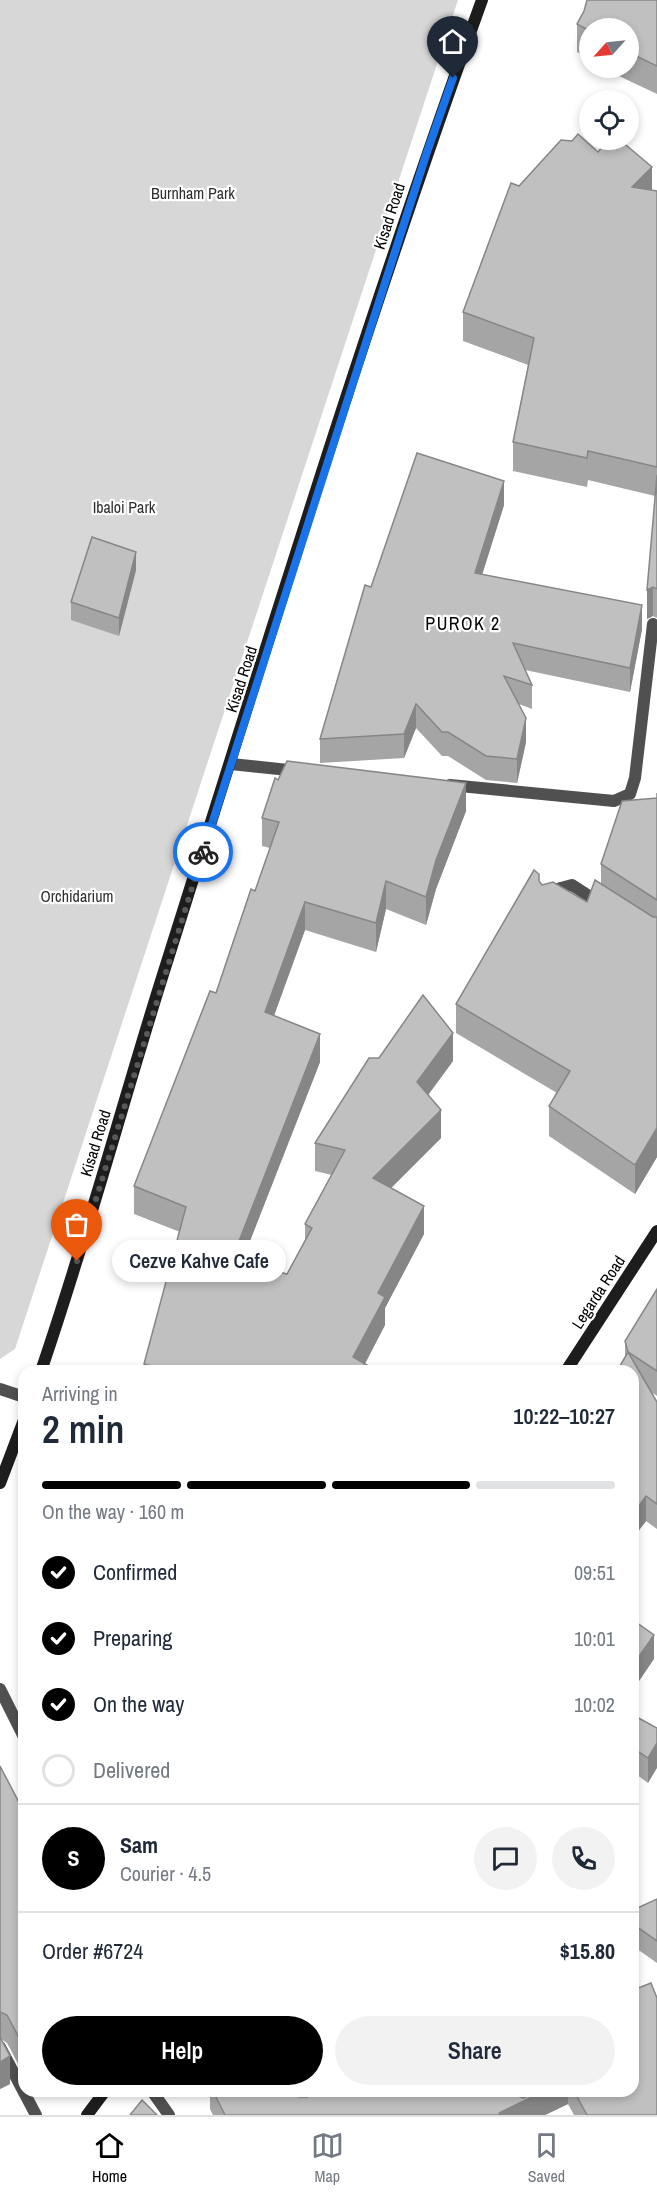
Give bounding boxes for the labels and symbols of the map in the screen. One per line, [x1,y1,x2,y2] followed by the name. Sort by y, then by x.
[427,16,478,78] pin
[579,18,639,78] north arrow
[368,180,410,252] street label: Kisad Road
[151,182,235,204] park label: Burnham Park
[93,496,156,518] park label: Ibaloi Park
[425,611,501,636] district label: PUROK 2
[220,643,262,715] street label: Kisad Road
[173,822,233,882] courier
[41,885,113,907] park label: Orchidarium
[74,1107,116,1179] street label: Kisad Road
[51,1199,102,1261] pin
[113,1240,287,1282] callout: Cezve Kahve Cafe
[566,1251,630,1333] street label: Legarda Road

